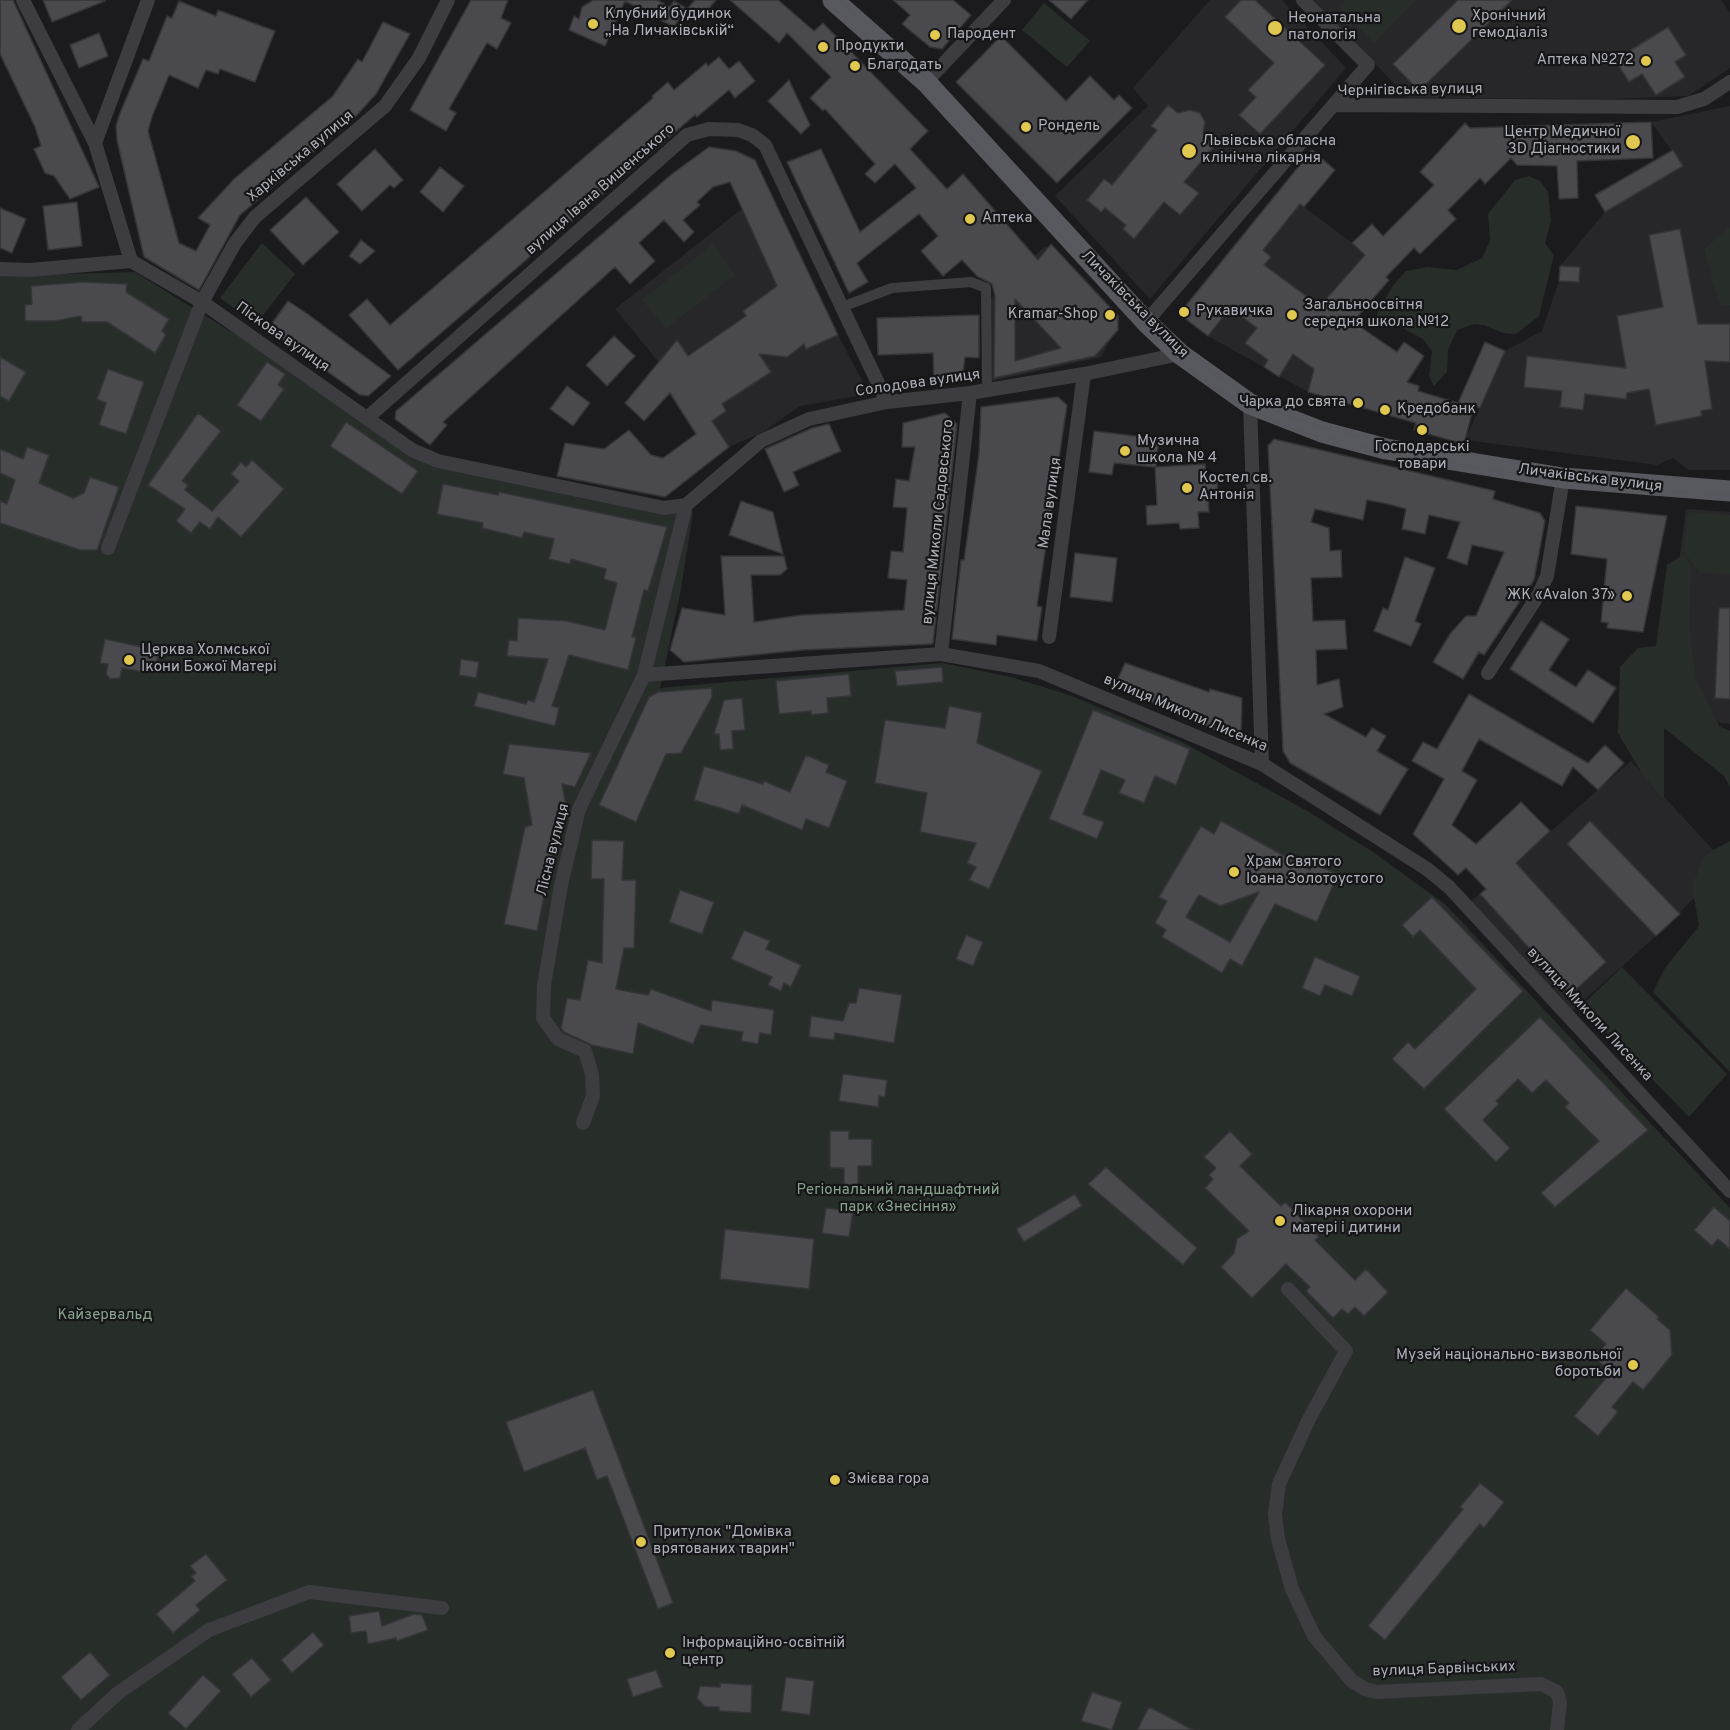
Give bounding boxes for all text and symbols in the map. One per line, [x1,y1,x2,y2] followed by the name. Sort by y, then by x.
[605,6,734,41] place label: Клубний будинок „На Личаківській“
[1472,8,1548,43] place label: Хронічний гемодіаліз
[1288,10,1381,45] place label: Неонатальна патологія
[586,17,600,31] marker: Клубний будинок „На Личаківській“
[1450,17,1468,35] marker: Хронічний гемодіаліз
[1266,19,1284,37] marker: Неонатальна патологія
[947,26,1016,44] place label: Пародент
[928,28,942,42] marker: Пародент
[835,38,904,56] place label: Продукти
[816,40,830,54] marker: Продукти
[1537,52,1634,70] place label: Аптека №272
[1639,54,1653,68] marker: Аптека №272
[867,57,942,75] place label: Благодать
[848,59,862,73] marker: Благодать
[1337,81,1483,101] street label: Чернігівська вулиця
[244,107,358,207] street label: Харківська вулиця
[1038,118,1100,136] place label: Рондель
[523,120,679,260] street label: вулиця Івана Вишенського
[1019,120,1033,134] marker: Рондель
[1504,124,1620,159] place label: Центр Медичної 3D Діагностики
[1202,133,1336,168] place label: Львівська обласна клінічна лікарня
[1624,133,1642,151] marker: Центр Медичної 3D Діагностики
[1180,142,1198,160] marker: Львівська обласна клінічна лікарня
[982,210,1032,228] place label: Аптека
[963,212,977,226] marker: Аптека
[1076,247,1192,363] street label: Личаківська вулиця
[1304,297,1449,332] place label: Загальноосвітня середня школа №12
[232,299,332,377] street label: Піскова вулиця
[1196,303,1273,321] place label: Рукавичка
[1177,305,1191,319] marker: Рукавичка
[1008,306,1098,324] place label: Kramar-Shop
[1103,308,1117,322] marker: Kramar-Shop
[1285,308,1299,322] marker: Загальноосвітня середня школа №12
[854,366,982,402] street label: Солодова вулиця
[1239,394,1346,412] place label: Чарка до свята
[1351,396,1365,410] marker: Чарка до свята
[1397,401,1476,419] place label: Кредобанк
[1378,403,1392,417] marker: Кредобанк
[919,419,959,625] street label: вулиця Миколи Садовського
[1415,423,1429,437] marker: Господарські товари
[1137,433,1217,468] place label: Музична школа № 4
[1375,439,1469,474] place label: Господарські товари
[1118,444,1132,458] marker: Музична школа № 4
[1036,456,1066,550] street label: Мала вулиця
[1517,461,1663,497] street label: Личаківська вулиця
[1199,470,1272,505] place label: Костел св. Антонія
[1180,481,1194,495] marker: Костел св. Антонія
[1507,587,1615,605] place label: ЖК «Avalon 37»
[1620,589,1634,603] marker: ЖК «Avalon 37»
[141,642,277,677] place label: Церква Холмської Ікони Божої Матері
[122,653,136,667] marker: Церква Холмської Ікони Божої Матері
[1100,671,1270,757] street label: вулиця Миколи Лисенка
[534,802,574,898] street label: Лісна вулиця
[1246,854,1384,889] place label: Храм Святого Іоана Золотоустого
[1227,865,1241,879] marker: Храм Святого Іоана Золотоустого
[1522,944,1656,1086] street label: вулиця Миколи Лисенка
[797,1182,999,1217] park label: Регіональний ландшафтний парк «Знесіння»
[1292,1203,1412,1238] place label: Лікарня охорони матері і дитини
[1273,1214,1287,1228] marker: Лікарня охорони матері і дитини
[57,1307,153,1325] park label: Кайзервальд
[1396,1347,1621,1382] place label: Музей національно-визвольної боротьби
[1626,1358,1640,1372] marker: Музей національно-визвольної боротьби
[847,1471,929,1489] place label: Змієва гора
[828,1473,842,1487] marker: Змієва гора
[653,1524,795,1559] place label: Притулок "Домівка врятованих тварин"
[634,1535,648,1549] marker: Притулок "Домівка врятованих тварин"
[682,1635,845,1670] place label: Інформаційно-освітній центр
[663,1646,677,1660] marker: Інформаційно-освітній центр
[1372,1659,1516,1681] street label: вулиця Барвінських

